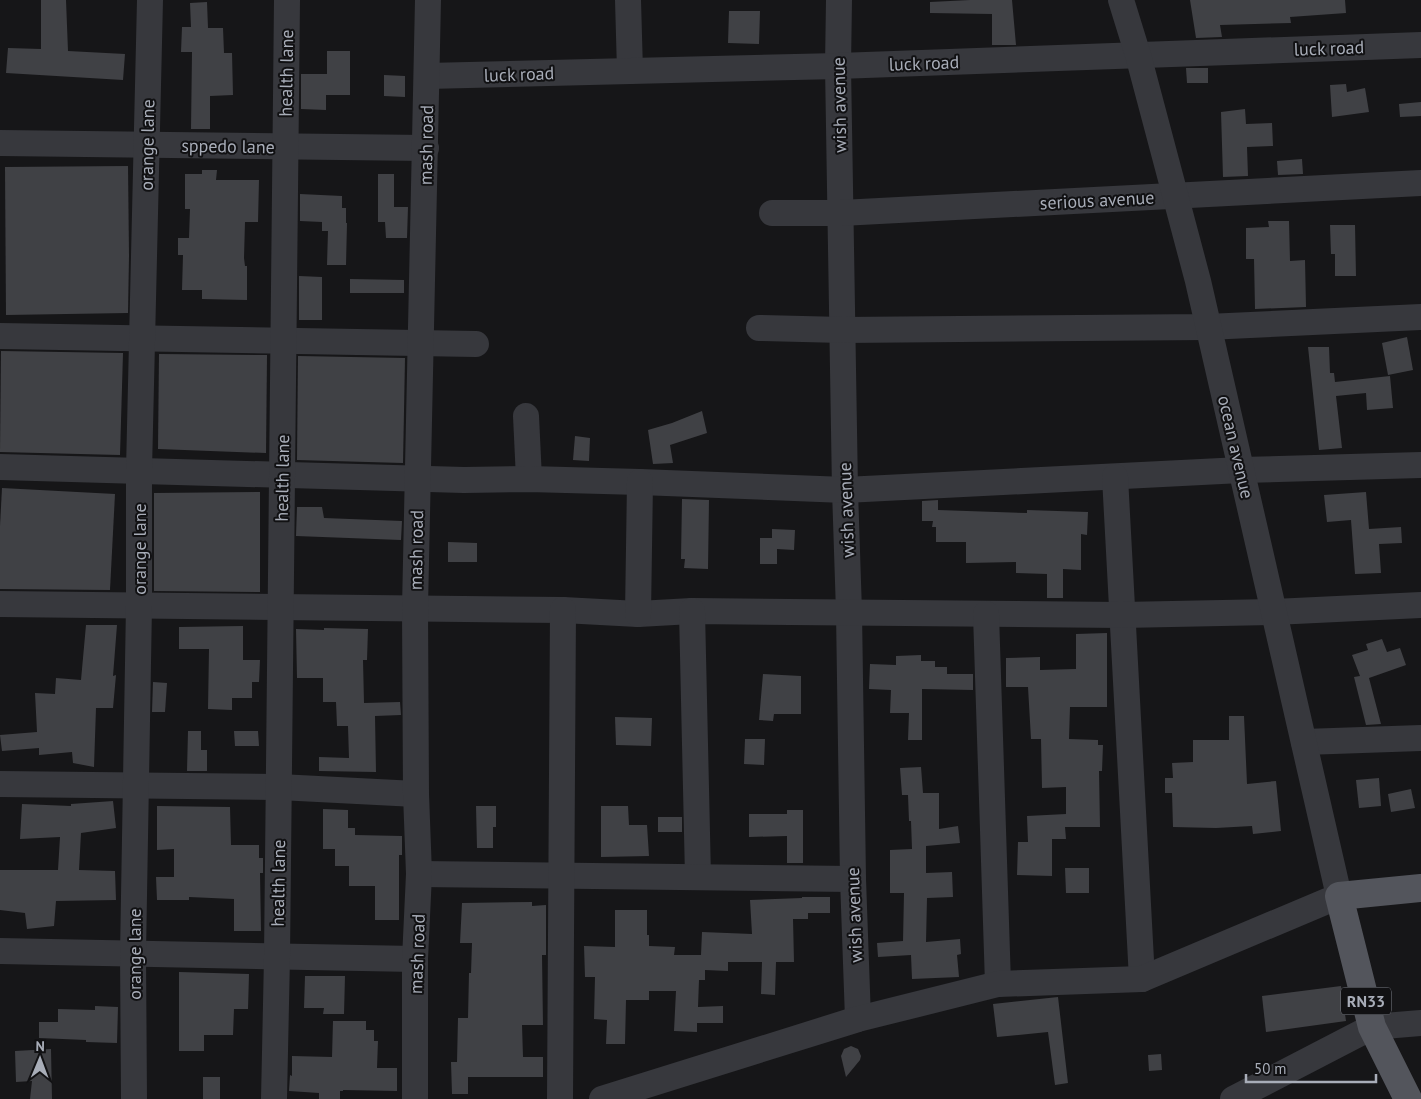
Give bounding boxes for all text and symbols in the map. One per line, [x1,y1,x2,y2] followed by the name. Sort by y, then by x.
[274,29,298,117] street label: health lane
[1293,35,1365,61] street label: luck road
[888,50,960,76] street label: luck road
[827,57,851,153] street label: wish avenue
[483,61,555,87] street label: luck road
[135,99,159,191] street label: orange lane
[414,105,438,185] street label: mash road
[181,134,275,158] street label: sppedo lane
[1039,186,1155,214] street label: serious avenue
[1213,393,1259,501] street label: ocean avenue
[270,434,294,522] street label: health lane
[833,462,859,558] street label: wish avenue
[128,503,151,595] street label: orange lane
[404,510,428,590] street label: mash road
[266,839,290,927] street label: health lane
[841,867,867,963] street label: wish avenue
[123,908,146,1000] street label: orange lane
[404,914,430,994] street label: mash road
[1341,988,1391,1014] road number: RN33
[15,1034,65,1084] north arrow
[35,1037,45,1055] text: N
[1246,1052,1376,1084] scale bar
[1254,1059,1287,1078] text: 50 m

